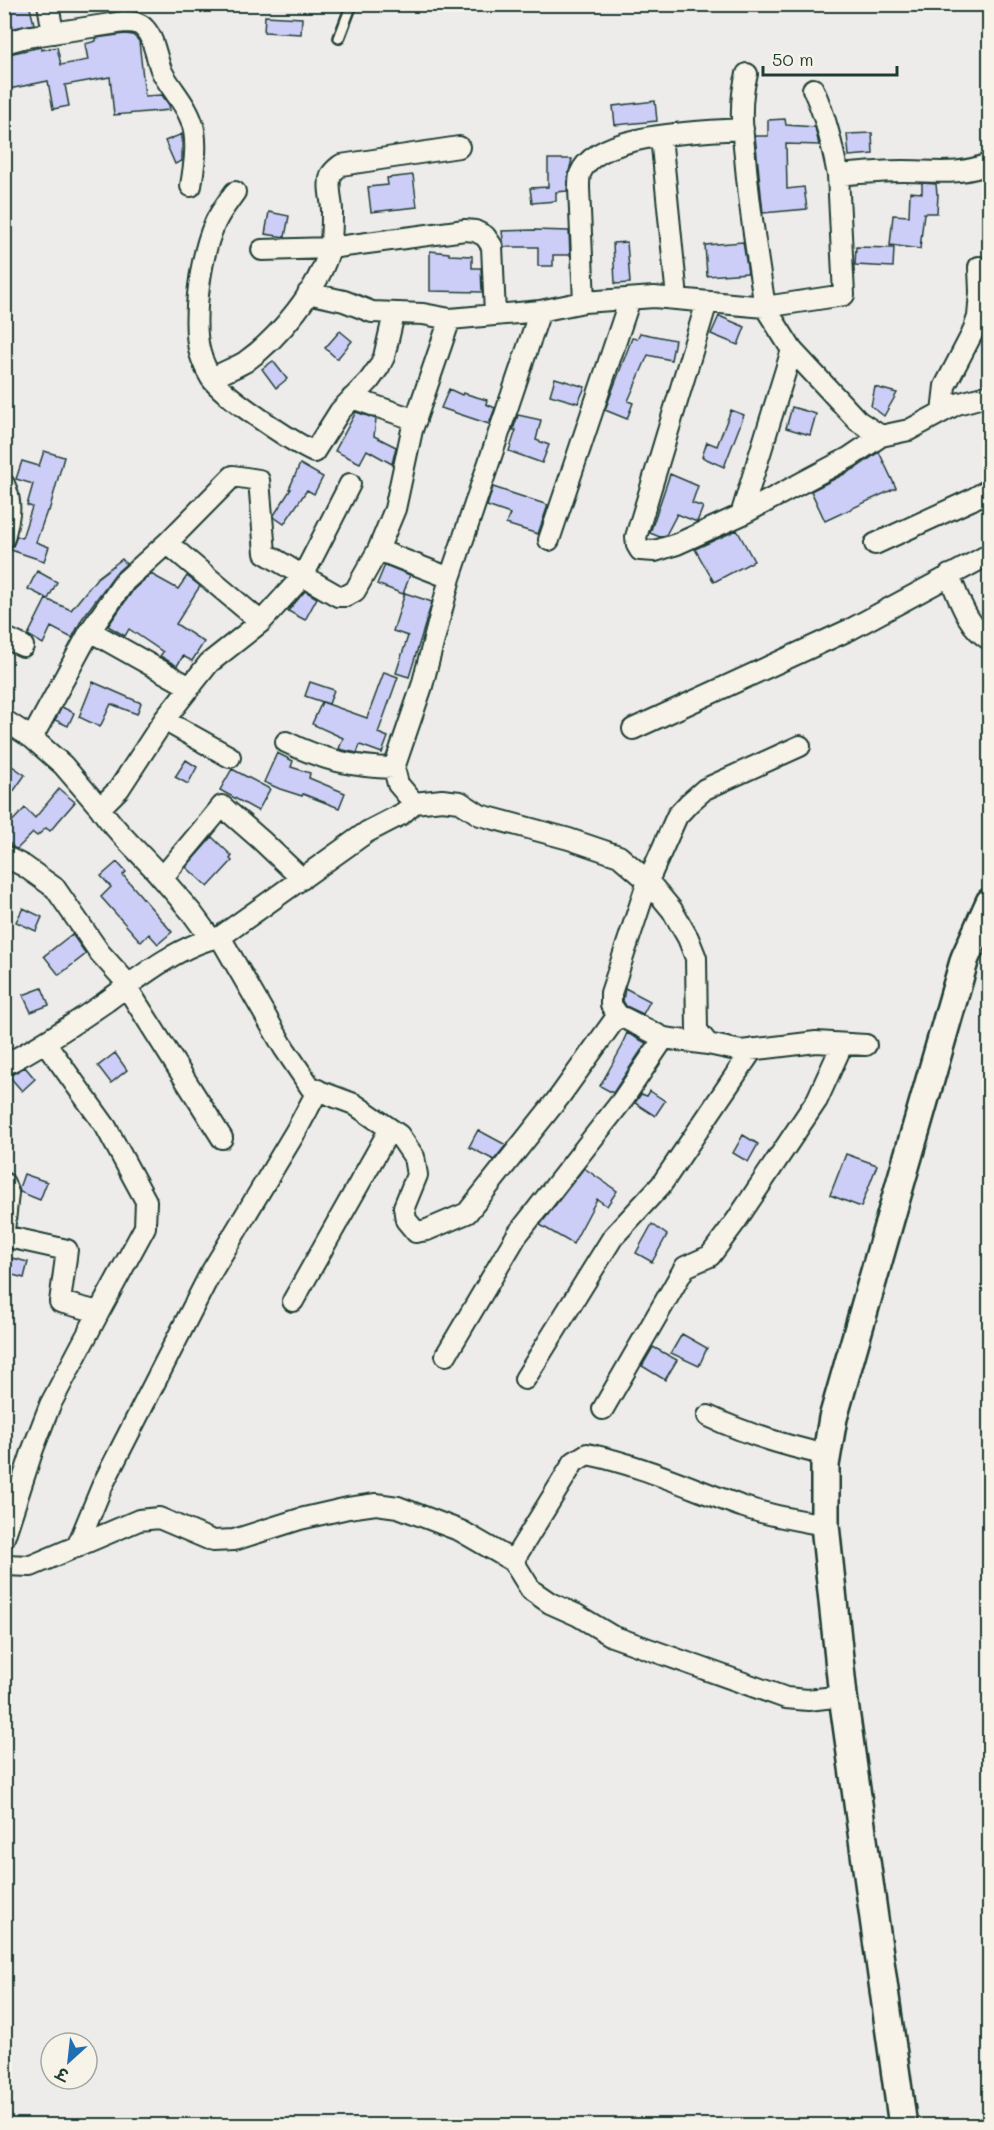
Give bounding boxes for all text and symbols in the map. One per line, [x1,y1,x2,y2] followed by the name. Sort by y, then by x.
[763,39,896,77] scale bar
[772,47,814,71] text: 50 m
[39,2031,99,2091] north arrow
[51,2062,73,2087] text: उ

